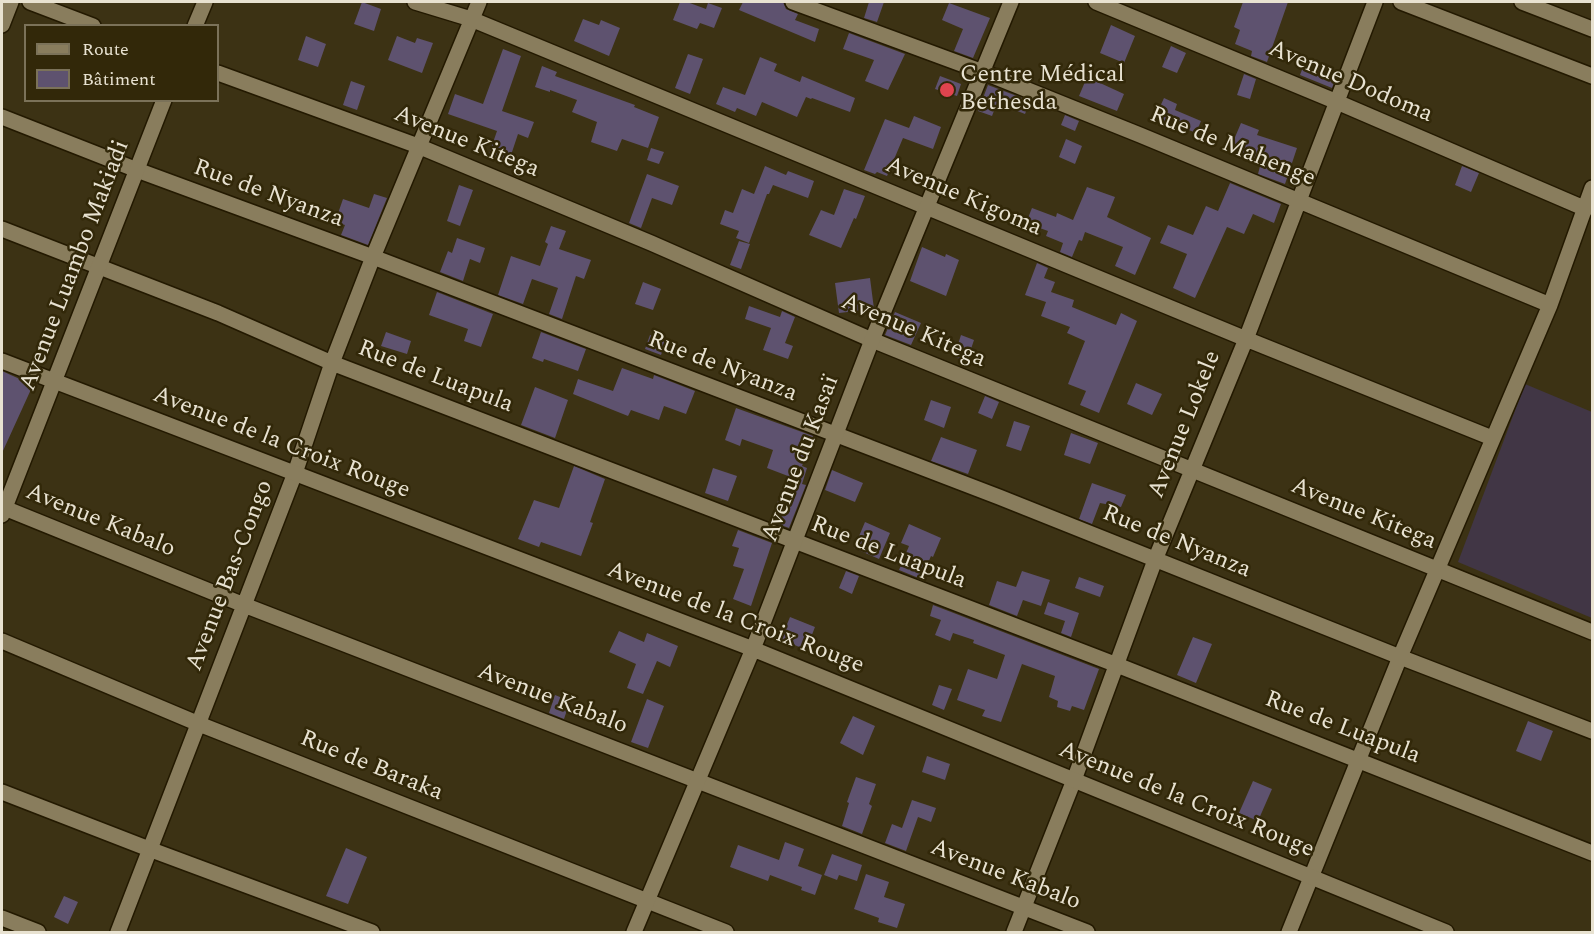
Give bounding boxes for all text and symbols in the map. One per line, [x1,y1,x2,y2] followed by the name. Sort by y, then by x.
[24,24,219,102] legend
[1264,35,1436,131] street label: Avenue Dodoma
[82,36,129,63] text: Route
[960,62,1125,118] place label: Centre Médical Bethesda
[82,66,156,93] text: Bâtiment
[938,81,956,99] marker: Centre Médical Bethesda
[389,101,543,185] street label: Avenue Kitega
[1145,102,1319,194] street label: Rue de Mahenge
[15,137,137,395] street label: Avenue Luambo Makiadi
[880,152,1046,244] street label: Avenue Kigoma
[189,155,347,235] street label: Rue de Nyanza
[836,289,990,375] street label: Avenue Kitega
[643,326,801,410] street label: Rue de Nyanza
[353,335,517,421] street label: Rue de Luapula
[1143,347,1229,503] street label: Avenue Lokele
[757,372,847,546] street label: Avenue du Kasaï
[148,382,414,506] street label: Avenue de la Croix Rouge
[1286,473,1440,557] street label: Avenue Kitega
[181,476,281,676] street label: Avenue Bas-Congo
[21,479,179,565] street label: Avenue Kabalo
[1098,500,1254,586] street label: Rue de Nyanza
[806,511,970,597] street label: Rue de Luapula
[602,557,868,681] street label: Avenue de la Croix Rouge
[473,658,631,742] street label: Avenue Kabalo
[1260,686,1424,772] street label: Rue de Luapula
[295,725,447,809] street label: Rue de Baraka
[1054,736,1318,866] street label: Avenue de la Croix Rouge
[926,834,1084,918] street label: Avenue Kabalo

